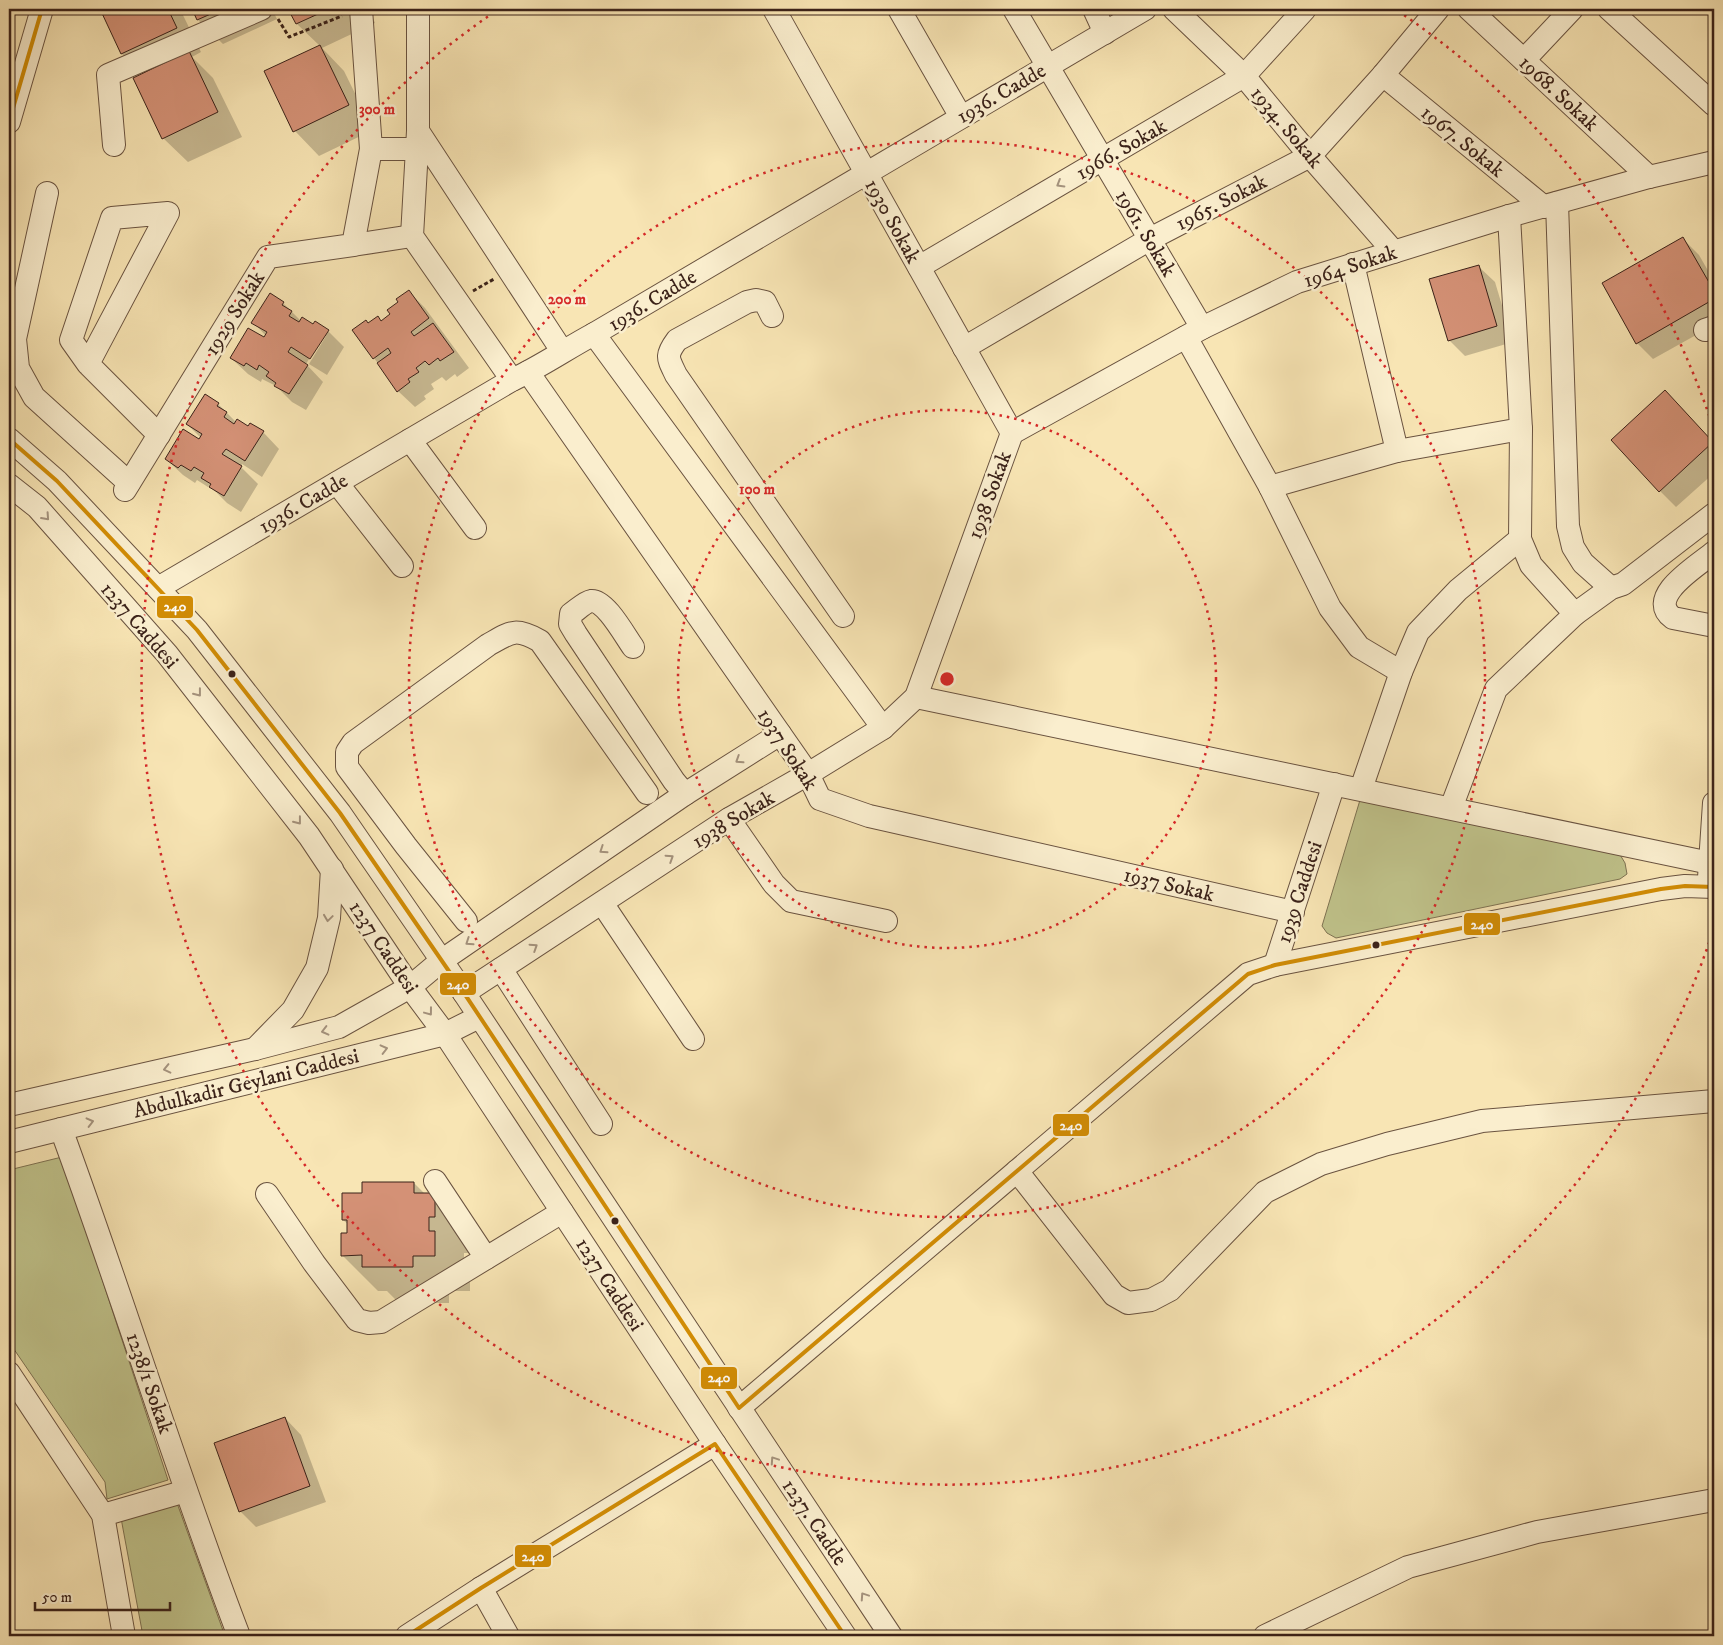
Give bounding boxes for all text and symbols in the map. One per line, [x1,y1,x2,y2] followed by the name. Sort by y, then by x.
[1513,50,1604,138] street label: 1968. Sokak
[952,58,1051,130] street label: 1936. Cadde
[1244,81,1328,174] street label: 1934. Sokak
[359,100,396,119] text: 300 m
[1415,100,1510,184] street label: 1967. Sokak
[1072,113,1172,186] street label: 1966. Sokak
[1171,169,1272,237] street label: 1965. Sokak
[858,175,926,269] street label: 1930 Sokak
[1057,177,1066,187] one-way arrow
[1109,185,1182,282] street label: 1961. Sokak
[1300,239,1401,294] street label: 1964 Sokak
[603,264,702,337] street label: 1936. Cadde
[199,266,271,360] street label: 1929 Sokak
[548,290,587,309] text: 200 m
[962,447,1018,543] street label: 1938 Sokak
[254,468,353,540] street label: 1936. Cadde
[739,480,776,499] text: 100 m
[40,511,49,520] one-way arrow
[95,577,184,674] street label: 1237 Caddesi
[156,595,194,619] line badge: 240
[164,598,187,616] text: 240
[227,669,237,679] unlabelled marker
[938,670,956,688] centre of rings
[192,687,200,696] one-way arrow
[751,704,824,796] street label: 1937 Sokak
[735,754,744,763] one-way arrow
[687,785,780,855] street label: 1938 Sokak
[292,815,300,824] one-way arrow
[1271,838,1329,947] street label: 1939 Caddesi
[600,844,609,853] one-way arrow
[664,855,673,864] one-way arrow
[1121,862,1217,908] street label: 1937 Sokak
[343,896,424,999] street label: 1237 Caddesi
[1463,912,1501,936] line badge: 240
[323,914,334,922] one-way arrow
[1471,916,1494,934] text: 240
[465,936,475,945] one-way arrow
[1371,940,1381,950] unlabelled marker
[528,944,537,953] one-way arrow
[439,972,477,996] line badge: 240
[447,976,470,994] text: 240
[423,1006,432,1016] one-way arrow
[320,1025,329,1036] one-way arrow
[131,1043,362,1125] street label: Abdulkadir Geylani Caddesi
[379,1044,388,1055] one-way arrow
[162,1063,171,1074] one-way arrow
[1052,1113,1090,1137] line badge: 240
[86,1117,95,1128] one-way arrow
[1060,1117,1083,1135] text: 240
[610,1216,620,1226] unlabelled marker
[569,1233,649,1336] street label: 1237 Caddesi
[120,1329,179,1438] street label: 1238/1 Sokak
[700,1366,738,1390] line badge: 240
[708,1369,731,1387] text: 240
[771,1457,780,1466] one-way arrow
[776,1474,853,1571] street label: 1237. Cadde
[514,1544,552,1568] line badge: 240
[522,1548,545,1566] text: 240
[35,1580,170,1612] scale bar
[42,1588,72,1607] text: 50 m
[861,1592,870,1601] one-way arrow

